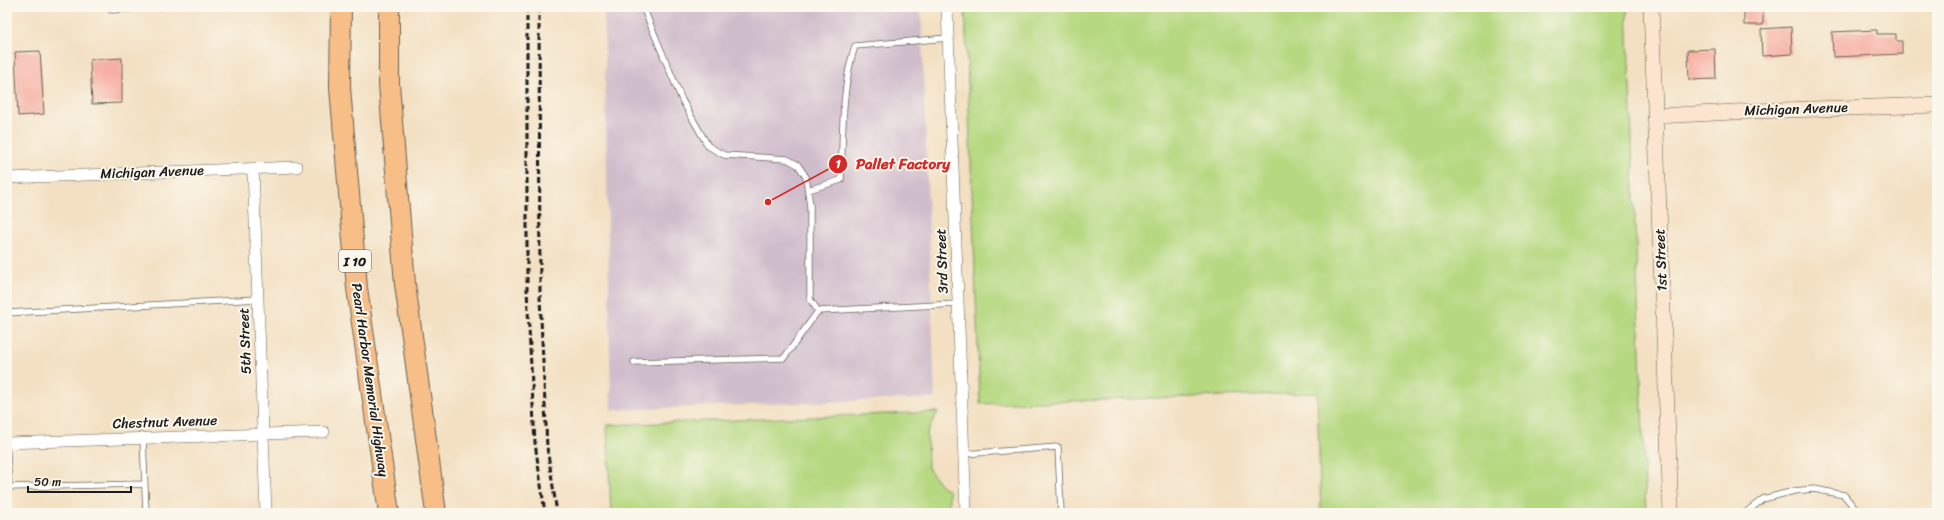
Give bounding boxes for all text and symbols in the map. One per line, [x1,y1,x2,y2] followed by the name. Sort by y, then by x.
[1744,95,1848,123] street label: Michigan Avenue
[828,150,958,177] callout: Pallet Factory
[856,151,951,177] text: Pallet Factory
[835,153,841,175] text: 1
[100,158,204,186] street label: Michigan Avenue
[928,228,956,294] street label: 3rd Street
[1647,228,1675,292] street label: 1st Street
[339,250,371,272] road number: I 10
[344,281,396,479] street label: Pearl Harbor Memorial Highway
[231,307,259,375] street label: 5th Street
[112,408,218,436] street label: Chestnut Avenue
[28,468,131,494] scale bar
[34,471,61,493] text: 50 m

